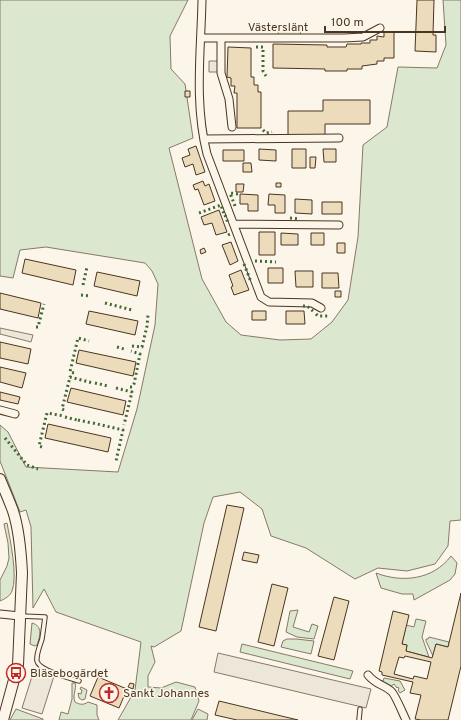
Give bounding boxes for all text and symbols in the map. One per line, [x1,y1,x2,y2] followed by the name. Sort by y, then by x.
[325,8,445,34] scale bar
[331,15,364,31] text: 100 m
[248,20,308,36] street label: Västerslänt
[5,662,27,684] bus stop icon: Bläsebogärdet
[30,666,108,682] place label: Bläsebogärdet
[98,682,120,704] church icon: Sankt Johannes
[123,686,209,702] place label: Sankt Johannes

